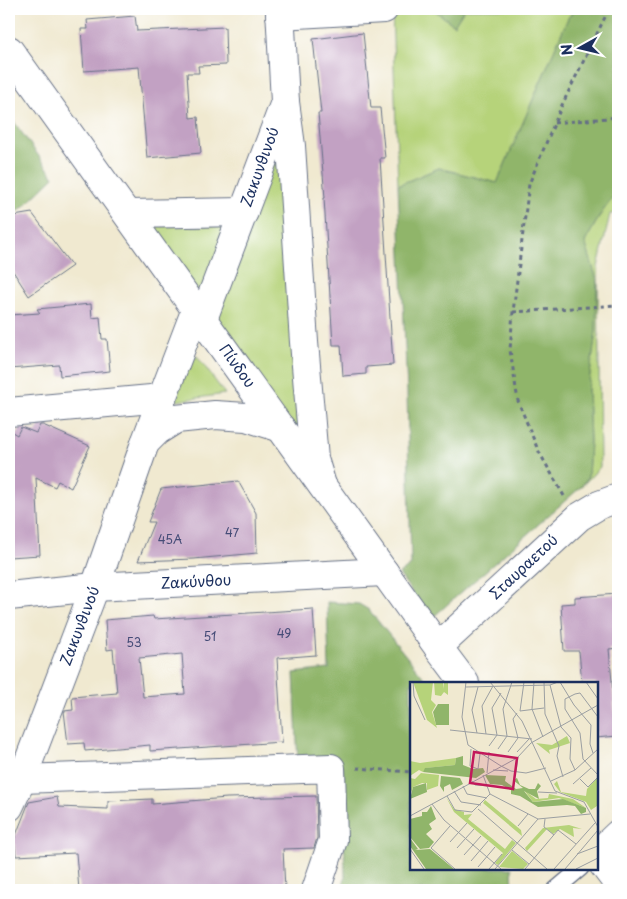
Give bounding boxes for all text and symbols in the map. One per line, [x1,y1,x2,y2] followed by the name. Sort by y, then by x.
[554,22,604,72] north arrow
[555,43,578,57] text: N
[234,123,284,210] street label: Ζακυνθινού
[214,338,262,392] street label: Πίνδου
[225,523,240,541] house number: 47
[483,528,562,604] street label: Σταυραετού
[158,530,182,548] house number: 45Α
[160,567,232,594] street label: Ζακύνθου
[53,582,104,669] street label: Ζακυνθινού
[277,624,291,642] house number: 49
[204,627,216,645] house number: 51
[126,633,142,651] house number: 53
[410,682,597,869] inset map

